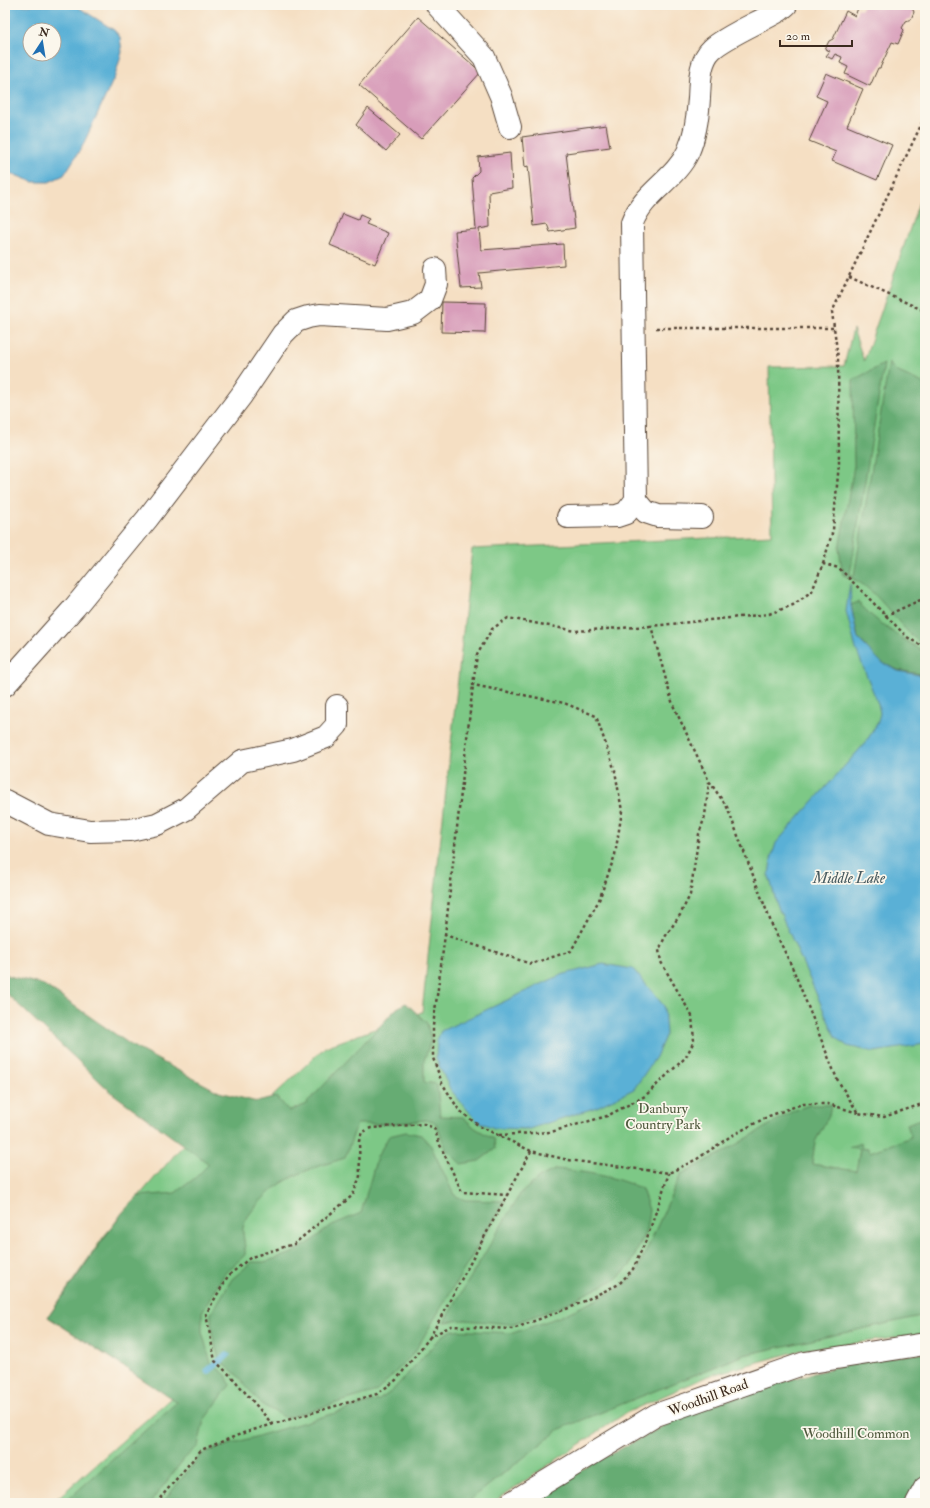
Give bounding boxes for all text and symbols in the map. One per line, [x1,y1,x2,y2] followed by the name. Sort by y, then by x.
[22,22,62,62] north arrow
[780,22,852,48] scale bar
[37,25,51,40] text: N
[786,29,811,44] text: 20 m
[812,869,886,888] water label: Middle Lake
[625,1100,701,1134] park label: Danbury Country Park
[665,1375,751,1420] street label: Woodhill Road
[801,1425,910,1442] park label: Woodhill Common

